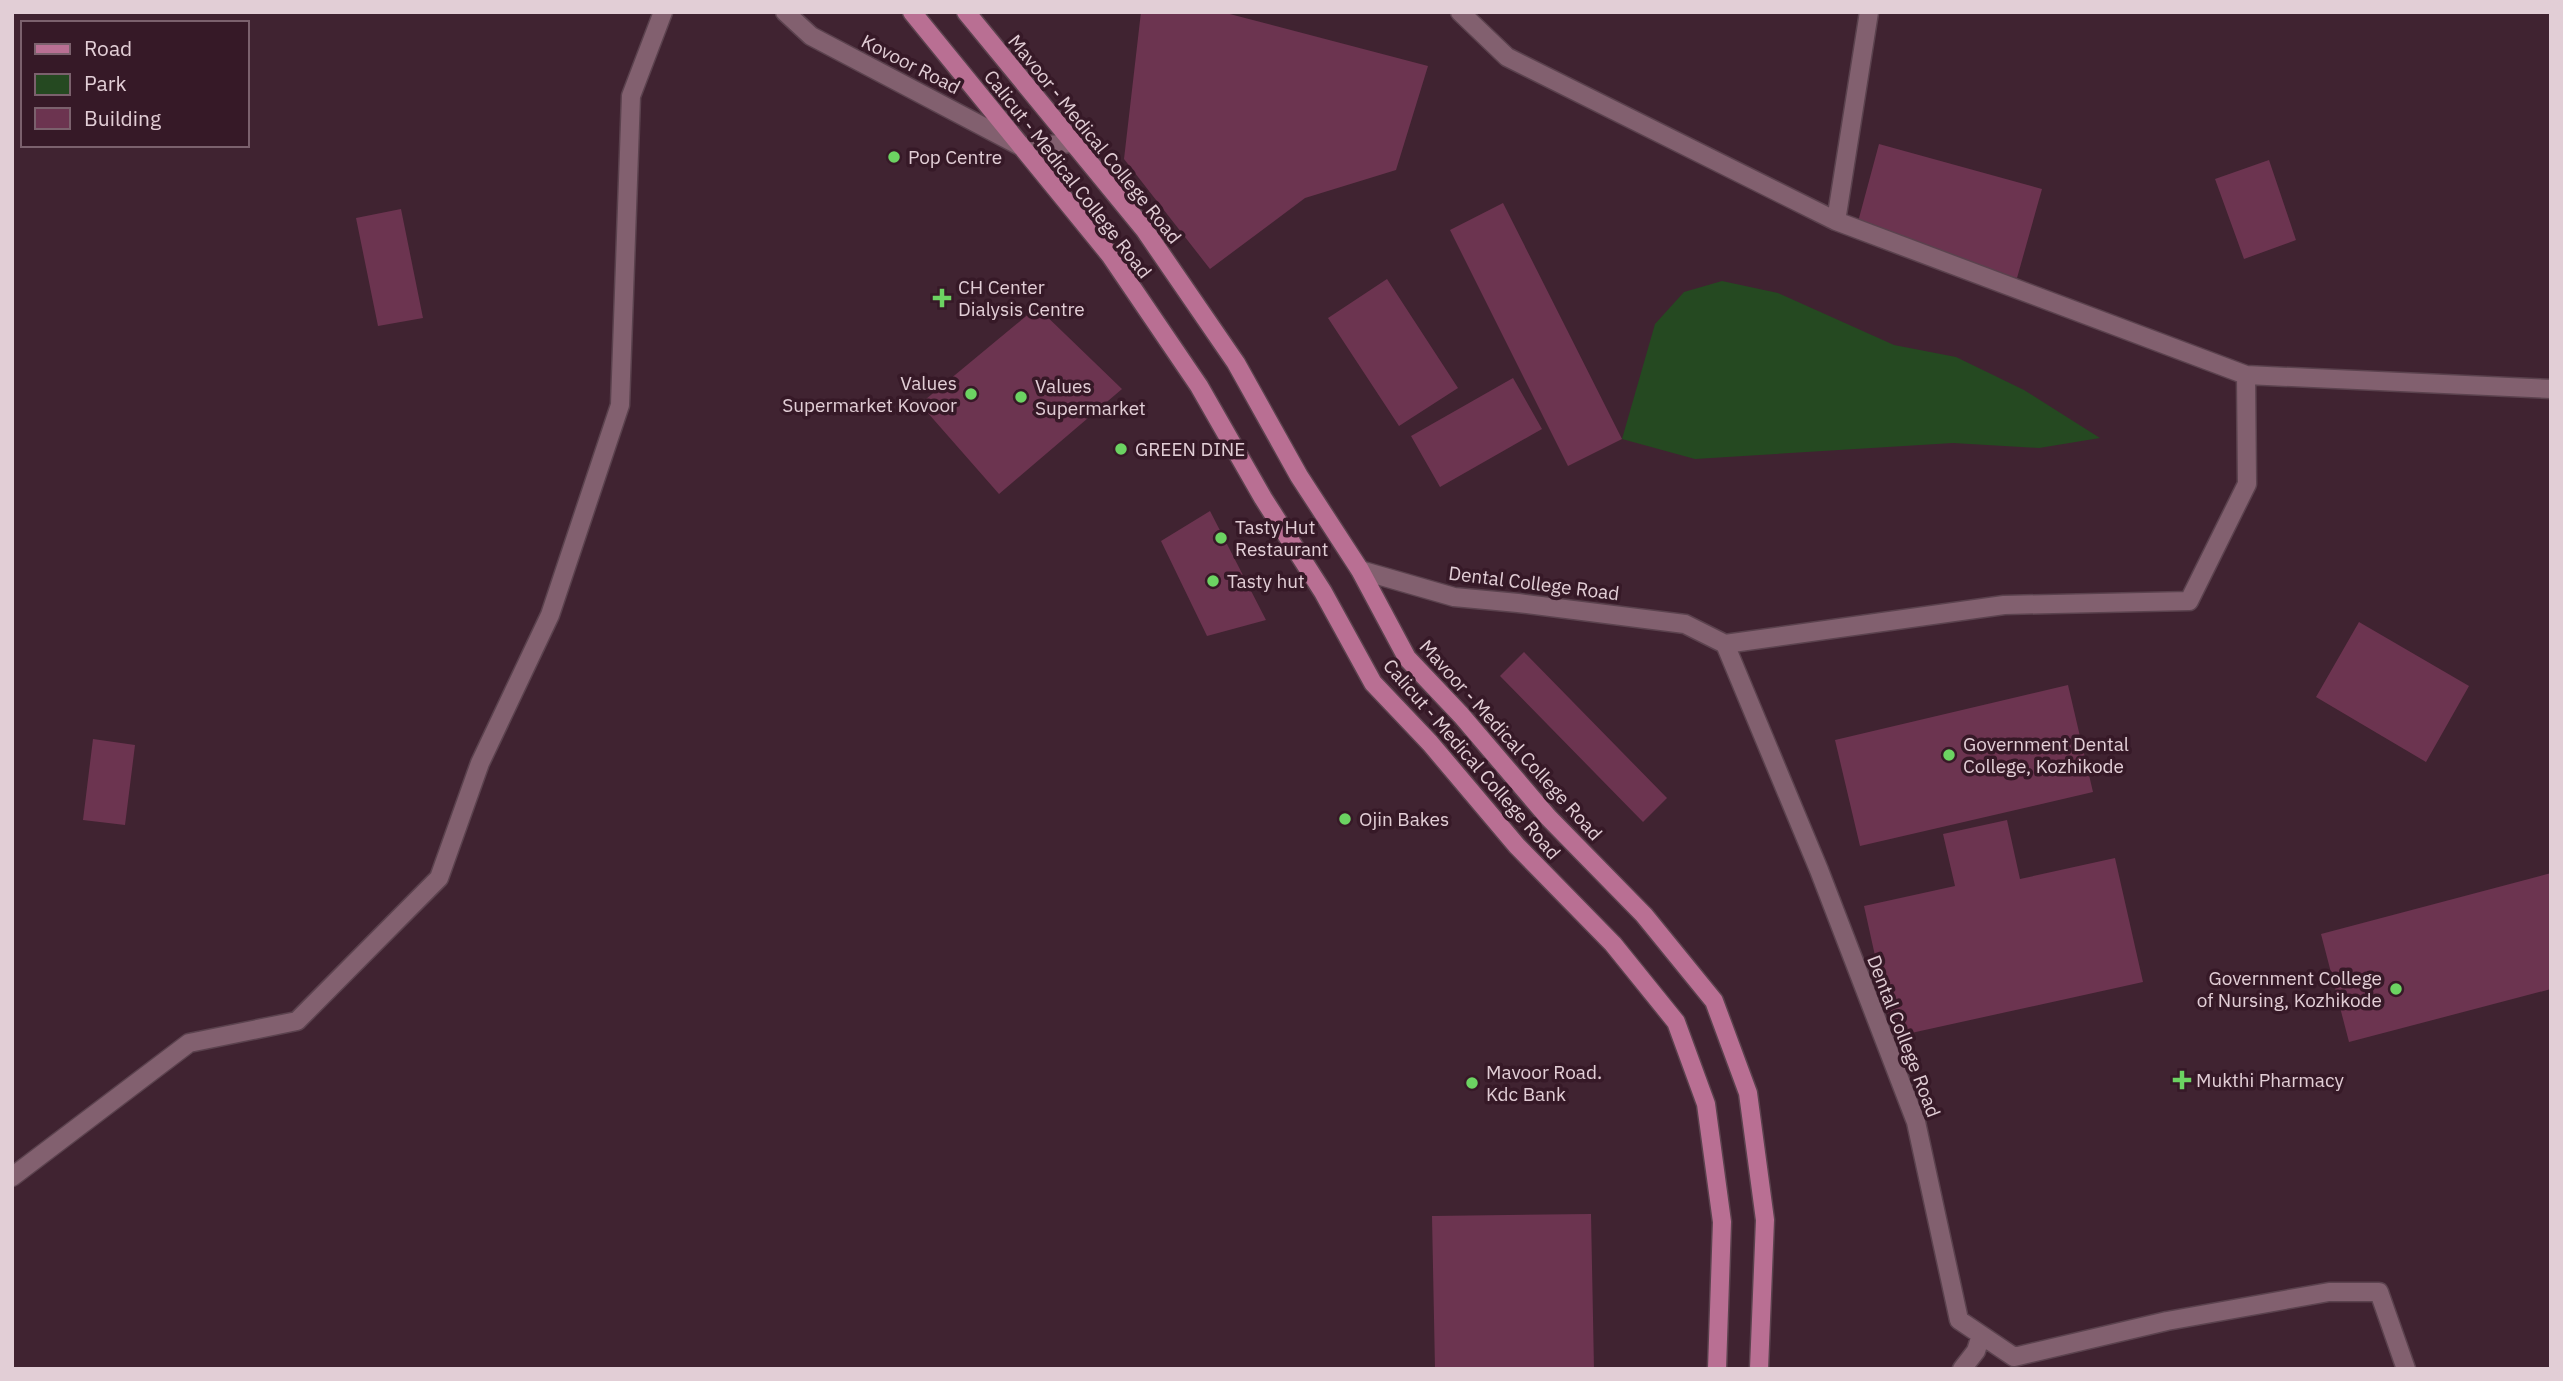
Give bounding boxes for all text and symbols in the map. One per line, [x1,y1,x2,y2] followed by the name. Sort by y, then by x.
[21,21,248,147] legend
[858,29,964,99] street label: Kovoor Road
[1003,30,1187,248] street label: Mavoor - Medical College Road
[84,34,132,62] text: Road
[979,65,1157,283] street label: Calicut - Medical College Road
[84,69,127,97] text: Park
[84,104,161,132] text: Building
[908,145,1002,169] place label: Pop Centre
[886,149,902,165] marker: Pop Centre
[958,275,1085,321] place label: CH Center Dialysis Centre
[932,288,952,308] marker: CH Center Dialysis Centre
[782,371,957,417] place label: Values Supermarket Kovoor
[1035,374,1146,420] place label: Values Supermarket
[963,386,979,402] marker: Values Supermarket Kovoor
[1013,389,1029,405] marker: Values Supermarket
[1135,437,1245,461] place label: GREEN DINE
[1113,441,1129,457] marker: GREEN DINE
[1235,515,1329,561] place label: Tasty Hut Restaurant
[1213,530,1229,546] marker: Tasty Hut Restaurant
[1447,561,1621,605] street label: Dental College Road
[1227,569,1305,593] place label: Tasty hut
[1205,573,1221,589] marker: Tasty hut
[1414,635,1608,845] street label: Mavoor - Medical College Road
[1378,654,1566,864] street label: Calicut - Medical College Road
[1963,732,2129,778] place label: Government Dental College, Kozhikode
[1941,747,1957,763] marker: Government Dental College, Kozhikode
[1359,807,1449,831] place label: Ojin Bakes
[1337,811,1353,827] marker: Ojin Bakes
[1862,951,1946,1121] street label: Dental College Road
[2197,966,2382,1012] place label: Government College of Nursing, Kozhikode
[2388,981,2404,997] marker: Government College of Nursing, Kozhikode
[1486,1060,1602,1106] place label: Mavoor Road. Kdc Bank
[2196,1068,2344,1092] place label: Mukthi Pharmacy
[2174,1072,2190,1088] marker: Mukthi Pharmacy
[1464,1075,1480,1091] marker: Mavoor Road. Kdc Bank

